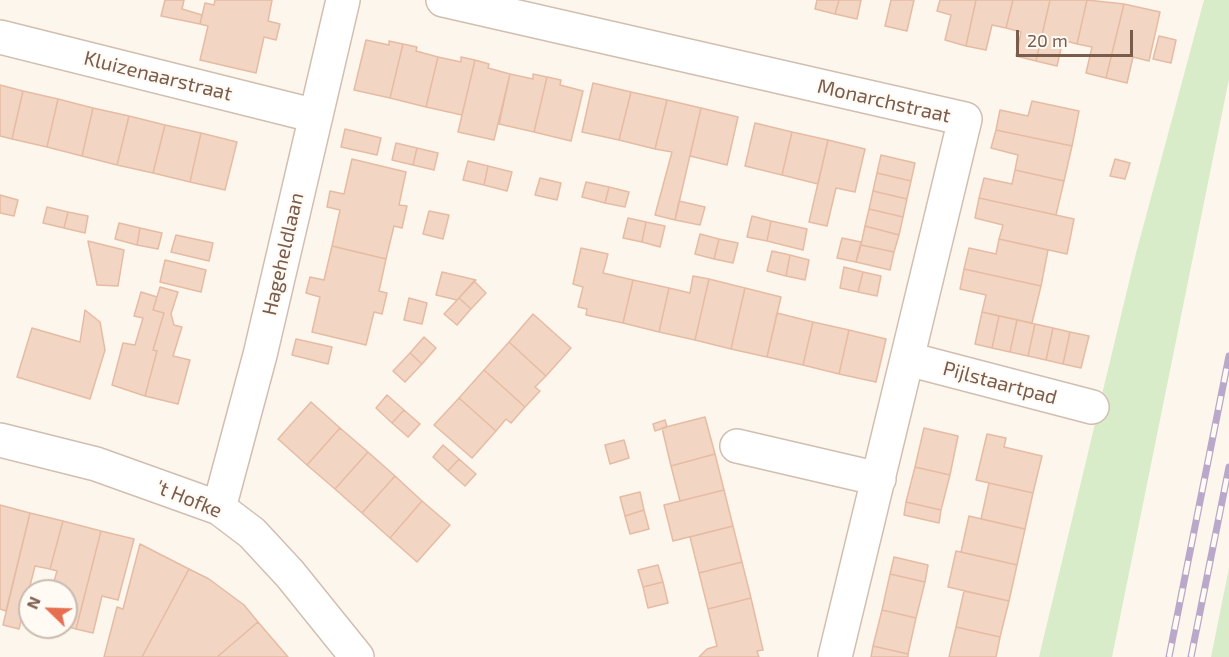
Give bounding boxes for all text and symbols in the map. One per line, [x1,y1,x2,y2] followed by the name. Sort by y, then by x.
[1019,18,1136,56] scale bar
[1027,29,1068,51] text: 20 m
[81,46,235,106] street label: Kluizenaarstraat
[815,74,953,128] street label: Monarchstraat
[257,190,309,318] street label: Hageheldlaan
[940,356,1060,410] street label: Pijlstaartpad
[152,475,226,523] street label: 't Hofke
[18,579,78,639] north arrow
[22,594,44,612] text: N

